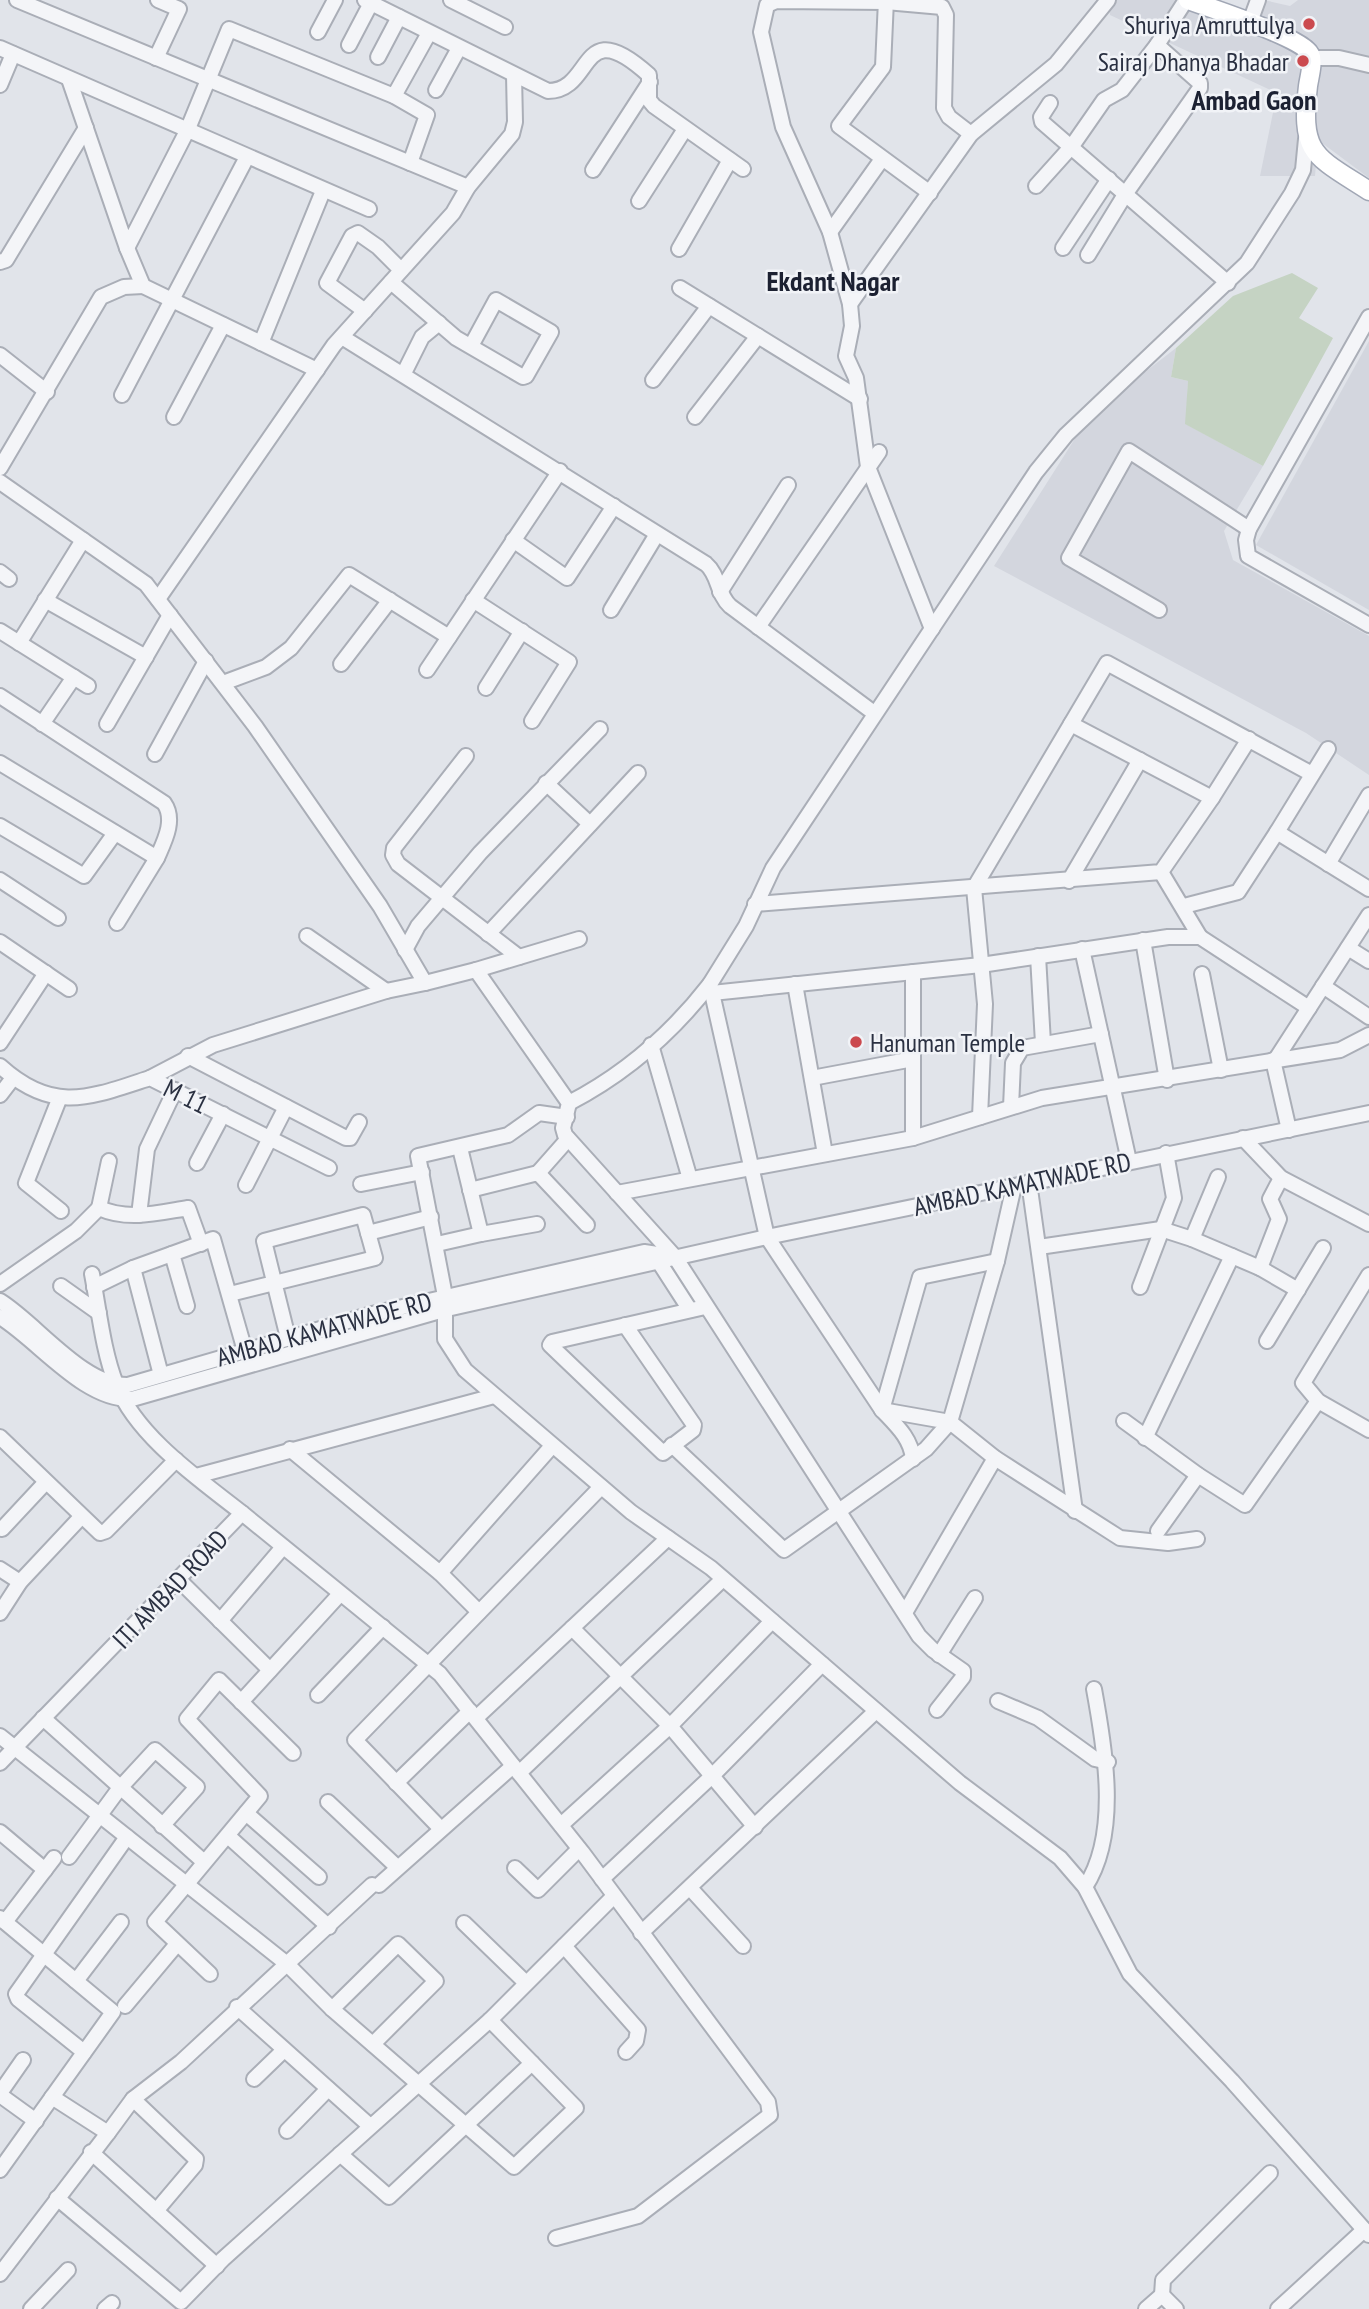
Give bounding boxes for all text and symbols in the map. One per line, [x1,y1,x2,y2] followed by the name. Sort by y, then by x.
[1124,8,1295,41] place label: Shuriya Amruttulya
[1301,16,1317,32] marker: Shuriya Amruttulya
[1098,45,1289,78] place label: Sairaj Dhanya Bhadar
[1295,53,1311,69] marker: Sairaj Dhanya Bhadar
[1190,81,1317,118] district label: Ambad Gaon
[767,262,900,299] district label: Ekdant Nagar
[870,1026,1025,1059] place label: Hanuman Temple
[848,1034,864,1050] marker: Hanuman Temple
[158,1071,214,1121] street label: M 11
[910,1145,1134,1223] street label: AMBAD KAMATWADE RD
[213,1284,435,1374] street label: AMBAD KAMATWADE RD
[105,1523,235,1655] street label: ITI AMBAD ROAD

